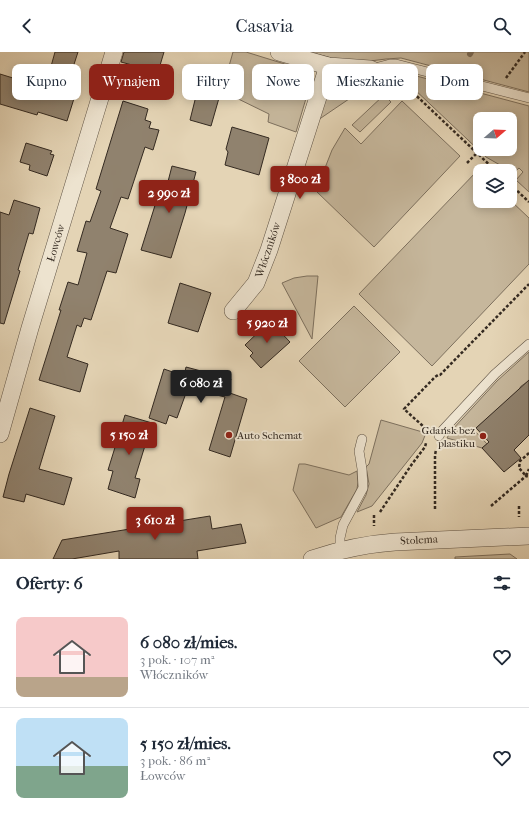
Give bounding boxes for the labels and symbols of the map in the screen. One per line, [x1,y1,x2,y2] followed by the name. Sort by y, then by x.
[473,112,517,156] north arrow
[259,166,341,200] pin: 3 800 zł
[128,180,210,214] pin: 2 990 zł
[252,220,284,280] street label: Włóczników
[44,222,68,263] street label: Łowców
[226,310,308,344] pin: 5 920 zł
[160,370,242,404] pin: 6 080 zł
[88,422,170,456] pin: 5 150 zł
[422,424,476,450] place label: Gdańsk bez plastiku
[236,429,302,442] place label: Auto Schemat
[224,430,234,440] marker: Auto Schemat
[478,431,488,441] marker: Gdańsk bez plastiku
[114,507,196,541] pin: 3 610 zł
[400,532,439,547] street label: Stolema

